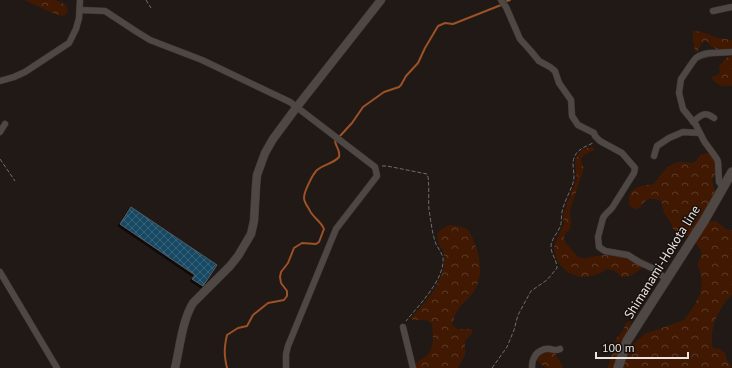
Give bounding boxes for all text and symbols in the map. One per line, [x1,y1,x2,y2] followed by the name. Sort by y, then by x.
[620,202,704,322] street label: Shimanami-Hokota line
[596,334,688,360] scale bar
[602,340,635,355] text: 100 m

